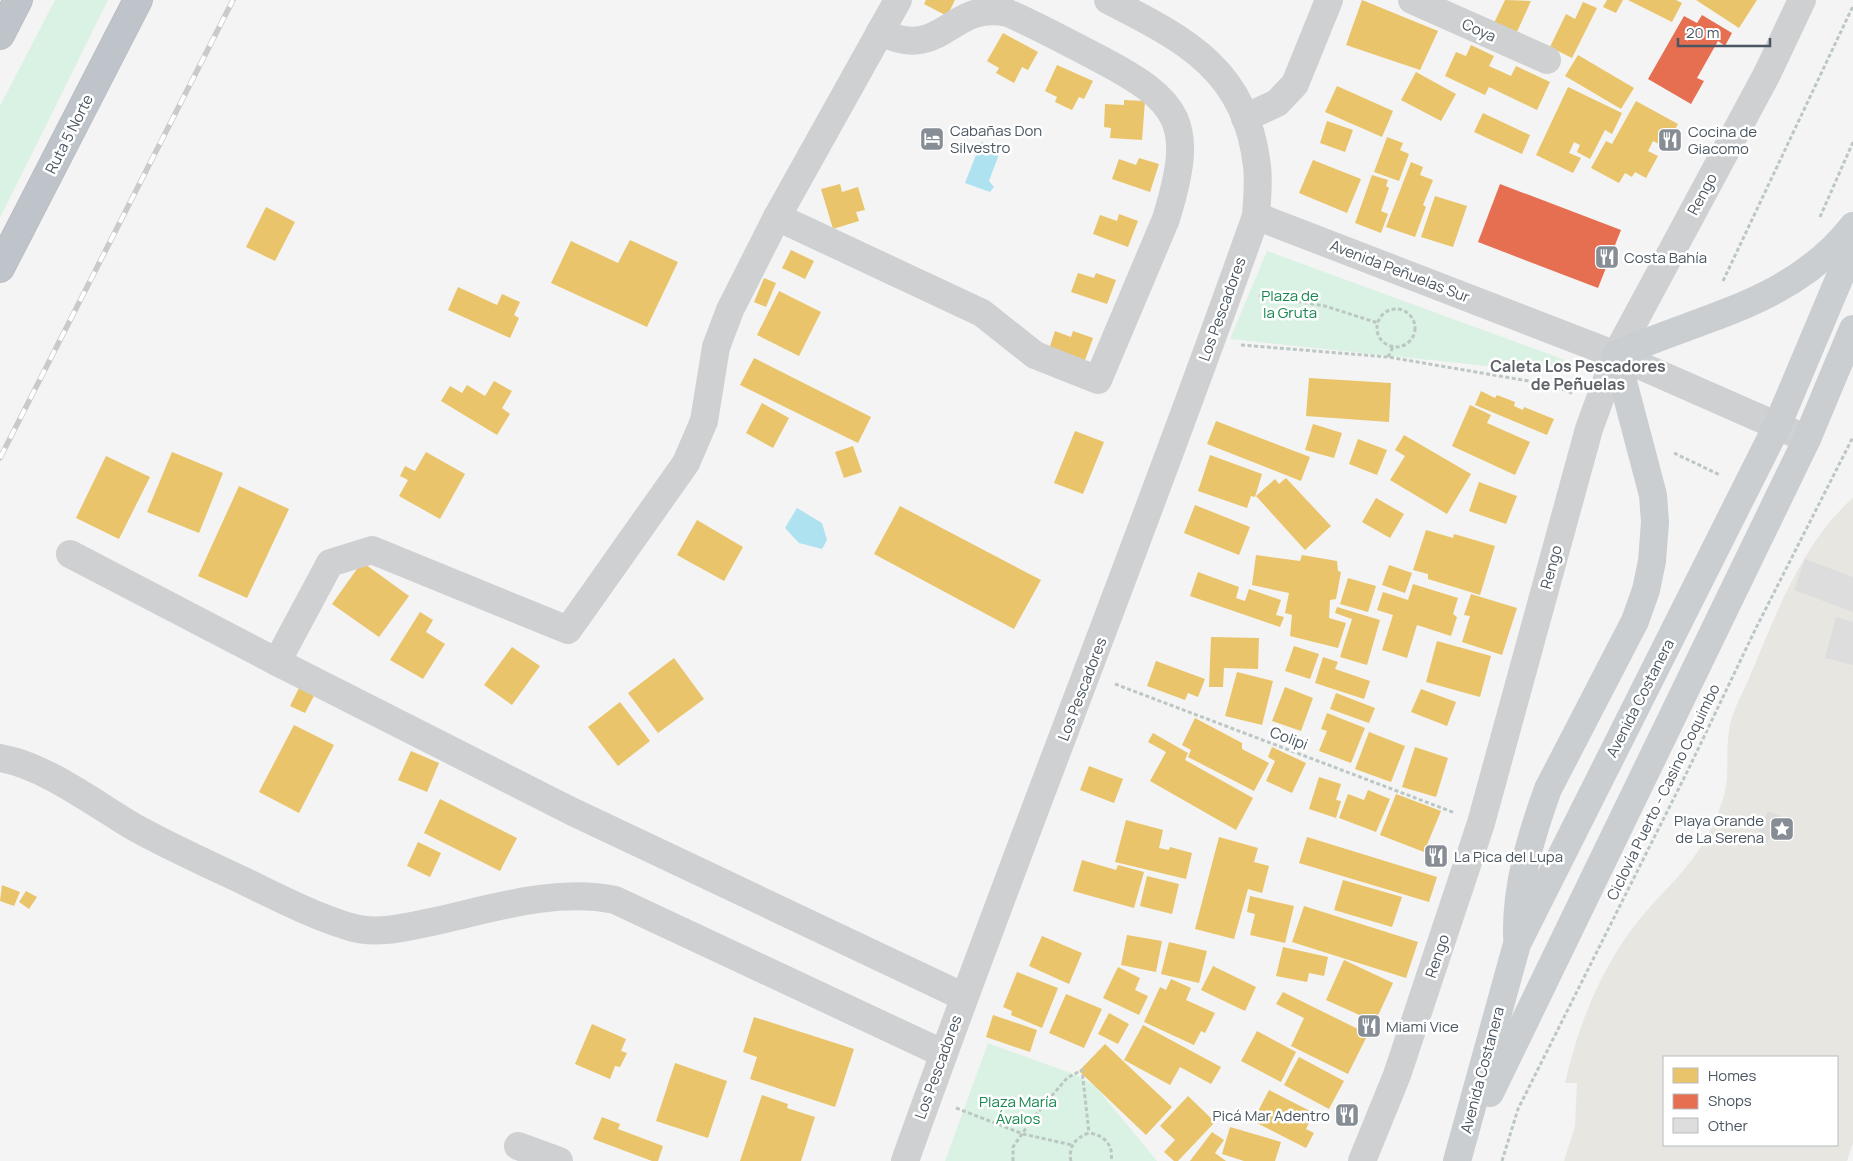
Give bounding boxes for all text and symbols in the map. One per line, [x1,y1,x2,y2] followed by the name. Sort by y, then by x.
[1459,13,1499,47] street label: Coya
[1678,15,1770,47] scale bar
[1686,22,1719,43] text: 20 m
[40,91,98,177] street label: Ruta 5 Norte
[950,120,1042,158] place label: Cabañas Don Silvestro
[1688,121,1757,159] place label: Cocina de Giacomo
[919,126,945,152] hotel icon: Cabañas Don Silvestro
[1657,127,1683,153] restaurant icon: Cocina de Giacomo
[1682,169,1722,219] street label: Rengo
[1327,235,1473,308] street label: Avenida Peñuelas Sur
[1594,244,1620,270] restaurant icon: Costa Bahía
[1624,247,1707,268] place label: Costa Bahía
[1193,254,1251,364] street label: Los Pescadores
[1261,285,1319,323] park label: Plaza de la Gruta
[1490,355,1666,395] district label: Caleta Los Pescadores de Peñuelas
[1535,543,1567,591] street label: Rengo
[1053,634,1111,744] street label: Los Pescadores
[1601,635,1679,761] street label: Avenida Costanera
[1601,680,1725,904] street label: Ciclovía Puerto - Casino Coquimbo
[1267,721,1311,755] street label: Colipi
[1674,810,1764,848] place label: Playa Grande de La Serena
[1769,816,1795,842] place icon: Playa Grande de La Serena
[1423,843,1449,869] restaurant icon: La Pica del Lupa
[1454,846,1563,867] place label: La Pica del Lupa
[1420,931,1454,981] street label: Rengo
[1455,1004,1509,1136] street label: Avenida Costanera
[909,1012,967,1122] street label: Los Pescadores
[1356,1013,1382,1039] restaurant icon: Miami Vice
[1386,1016,1459,1037] place label: Miami Vice
[1663,1056,1838,1146] legend
[1708,1065,1757,1086] text: Homes
[1708,1090,1752,1111] text: Shops
[979,1091,1057,1129] park label: Plaza María Ávalos
[1334,1102,1360,1128] restaurant icon: Picá Mar Adentro
[1213,1105,1330,1126] place label: Picá Mar Adentro
[1708,1115,1749,1136] text: Other

